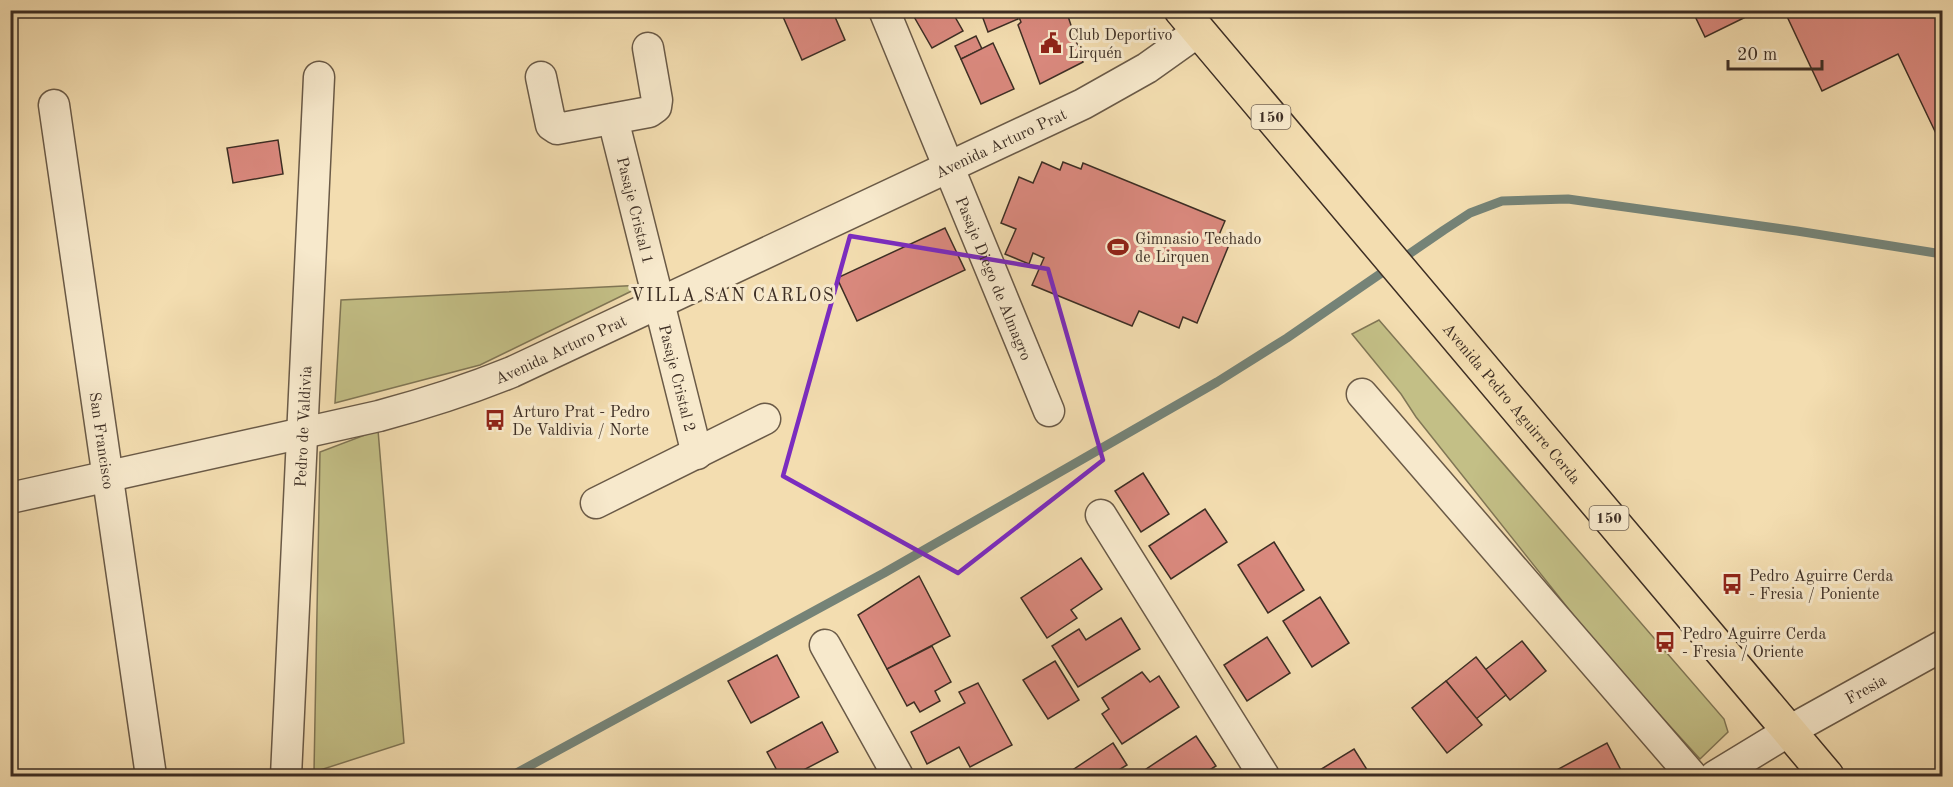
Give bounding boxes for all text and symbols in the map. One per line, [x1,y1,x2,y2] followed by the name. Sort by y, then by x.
[1068,28,1173,62] place label: Club Deportivo Lirquén
[1039,31,1063,55] public building icon: Club Deportivo Lirquén
[1728,33,1822,71] scale bar
[1737,46,1777,64] text: 20 m
[1252,105,1290,129] road number: 150
[933,107,1070,182] street label: Avenida Arturo Prat
[613,155,655,266] street label: Pasaje Cristal 1
[952,195,1033,363] street label: Pasaje Diego de Almagro
[1135,232,1261,266] place label: Gimnasio Techado de Lirquen
[1106,235,1130,259] sports icon: Gimnasio Techado de Lirquen
[631,287,835,305] district label: VILLA SAN CARLOS
[493,313,630,388] street label: Avenida Arturo Prat
[1439,321,1583,488] street label: Avenida Pedro Aguirre Cerda
[655,323,697,434] street label: Pasaje Cristal 2
[294,365,315,488] street label: Pedro de Valdivia
[86,391,115,491] street label: San Francisco
[512,405,650,439] place label: Arturo Prat - Pedro De Valdivia / Norte
[483,408,507,432] bus stop icon: Arturo Prat - Pedro De Valdivia / Norte
[1590,506,1628,530] road number: 150
[1749,569,1893,603] place label: Pedro Aguirre Cerda - Fresia / Poniente
[1720,572,1744,596] bus stop icon: Pedro Aguirre Cerda - Fresia / Poniente
[1682,627,1826,661] place label: Pedro Aguirre Cerda - Fresia / Oriente
[1653,630,1677,654] bus stop icon: Pedro Aguirre Cerda - Fresia / Oriente
[1843,673,1890,708] street label: Fresia

